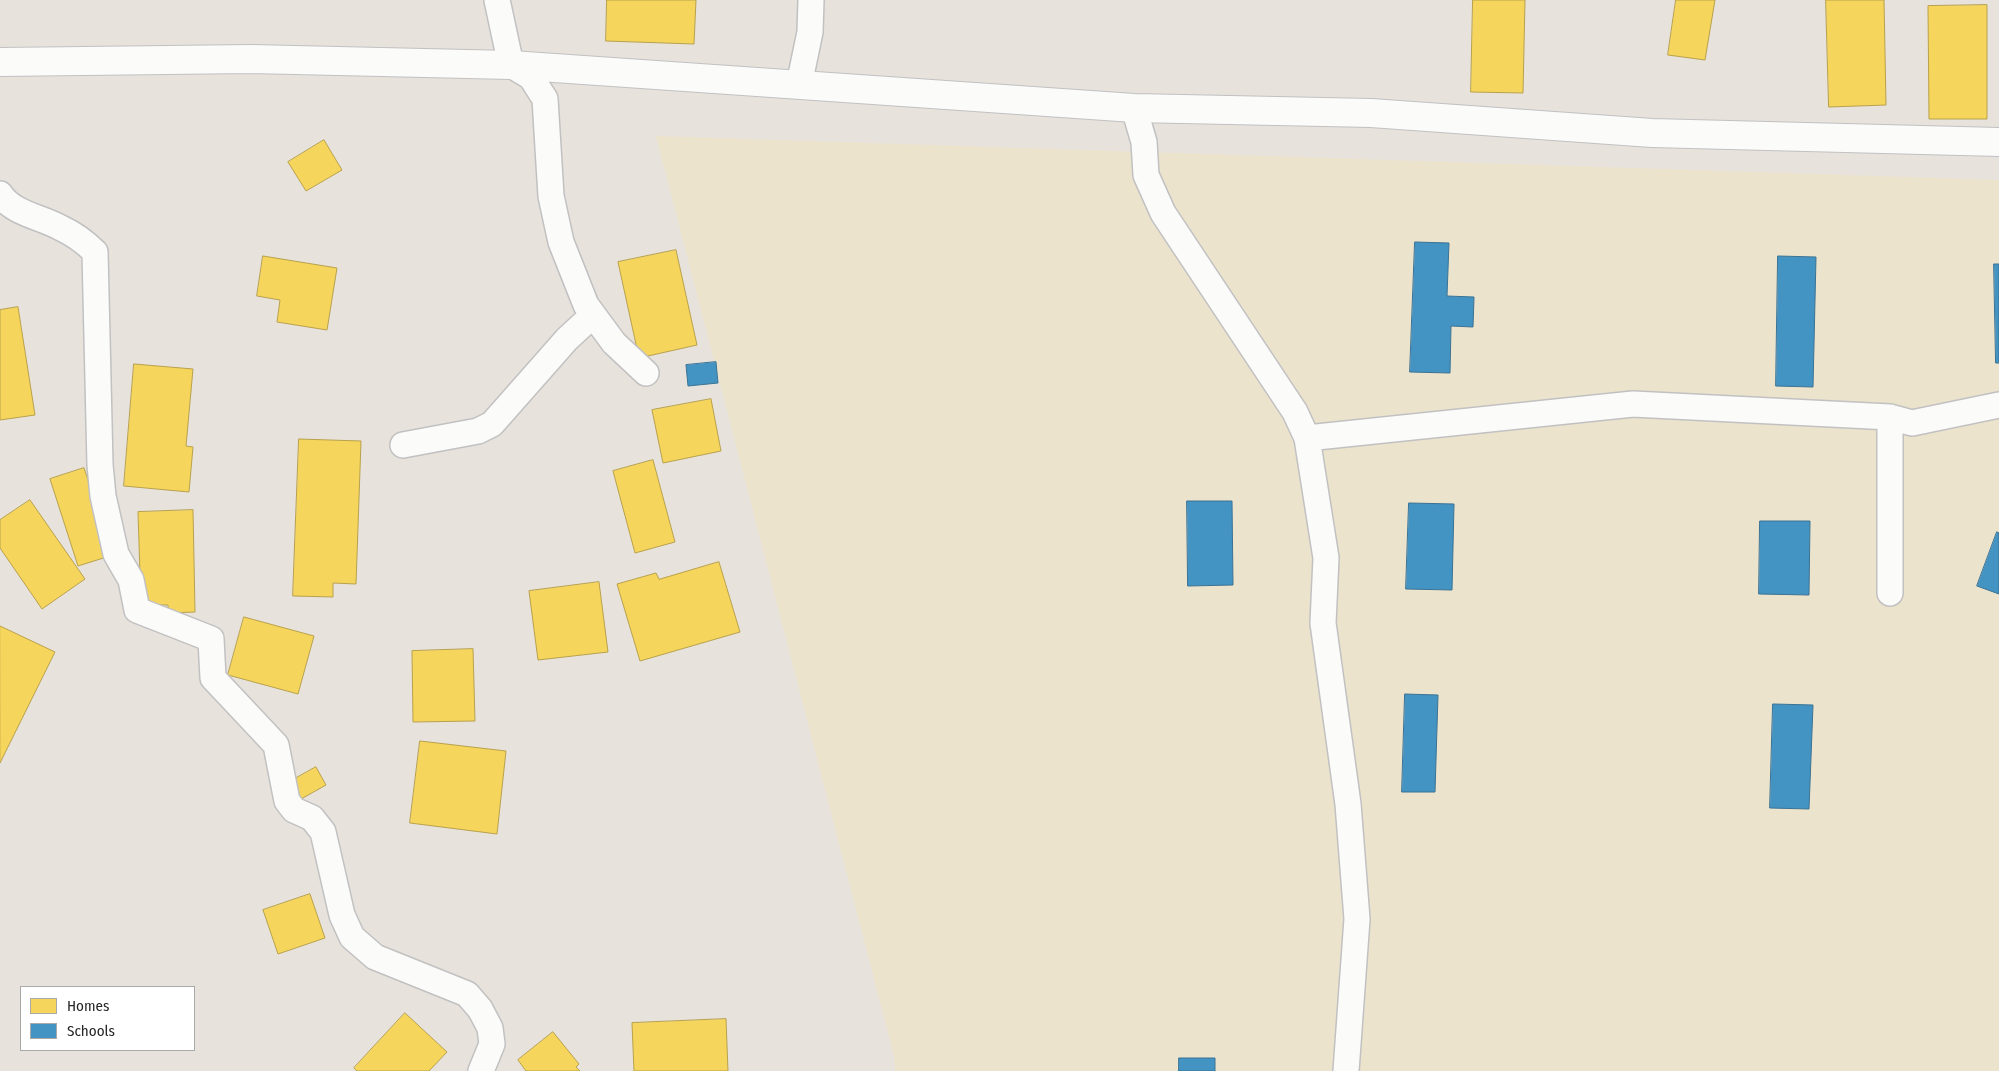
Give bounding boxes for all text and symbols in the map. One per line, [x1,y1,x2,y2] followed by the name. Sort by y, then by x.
[20,986,195,1051] legend
[67,997,109,1015] text: Homes
[67,1022,115,1040] text: Schools

